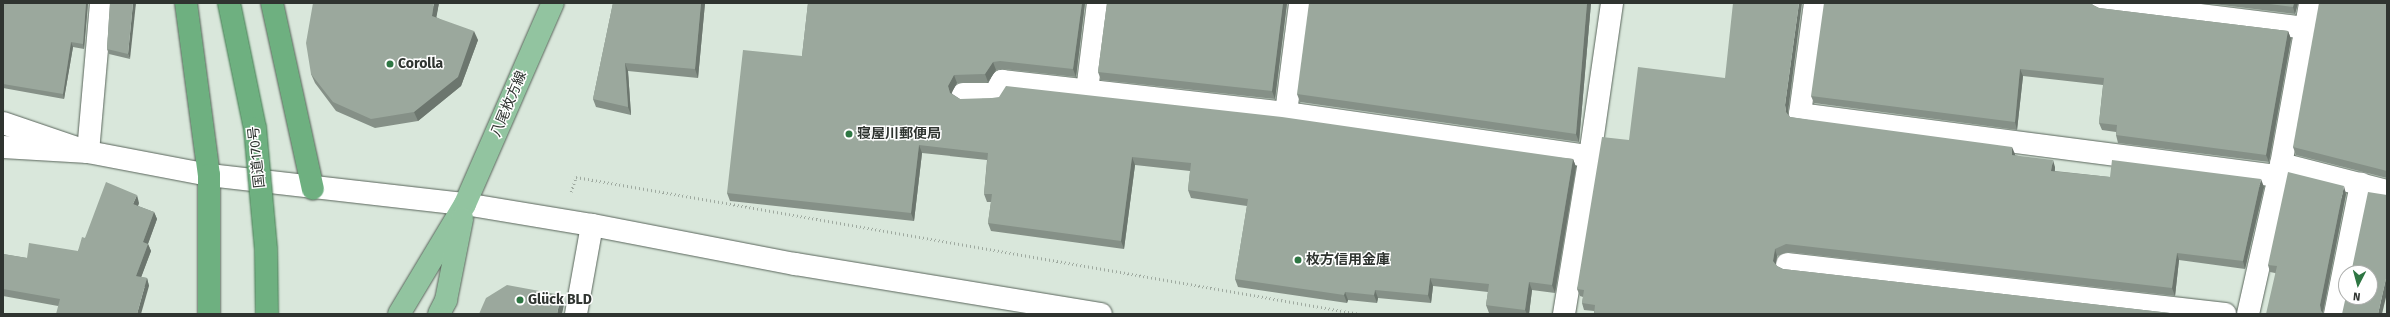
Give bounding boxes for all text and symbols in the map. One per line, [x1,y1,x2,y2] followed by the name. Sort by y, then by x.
[398,56,443,72] place label: Corolla
[385,59,395,69] marker: Corolla
[488,69,530,139] street label: 八尾枚方線
[245,125,269,189] street label: 国道170号
[857,126,941,142] place label: 寝屋川郵便局
[844,129,854,139] marker: 寝屋川郵便局
[1306,252,1390,268] place label: 枚方信用金庫
[1293,255,1303,265] marker: 枚方信用金庫
[2338,265,2378,305] north arrow
[2352,290,2361,303] text: N
[528,292,592,308] place label: Glück BLD
[515,295,525,305] marker: Glück BLD

